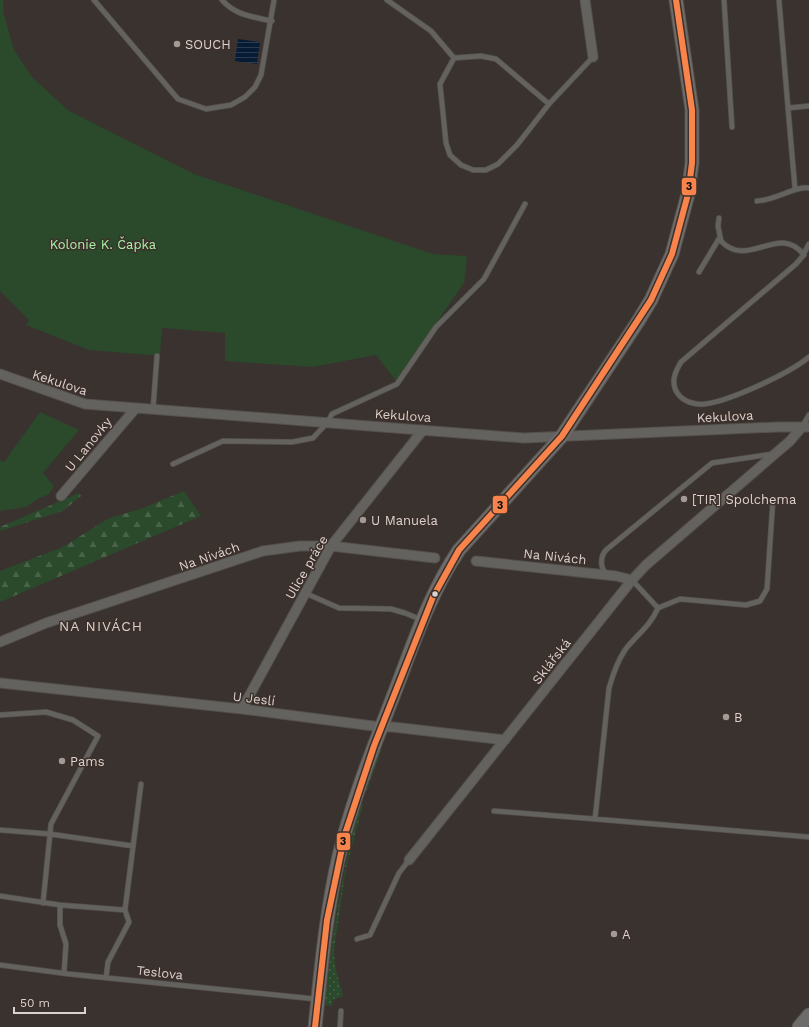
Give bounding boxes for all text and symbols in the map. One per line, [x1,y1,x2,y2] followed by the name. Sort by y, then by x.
[185,37,231,52] place label: SOUCH
[172,39,182,49] marker: SOUCH
[681,177,697,196] line badge: 3
[686,180,693,193] text: 3
[50,236,157,252] park label: Kolonie K. Čapka
[31,367,90,399] street label: Kekulova
[374,406,432,425] street label: Kekulova
[696,407,754,425] street label: Kekulova
[62,414,115,474] street label: U Lanovky
[692,492,797,507] place label: [TIR] Spolchema
[679,494,689,504] marker: [TIR] Spolchema
[492,495,508,514] line badge: 3
[497,499,504,512] text: 3
[371,513,439,528] place label: U Manuela
[358,515,368,525] marker: U Manuela
[282,533,331,602] street label: Ulice práce
[177,539,241,574] street label: Na Nivách
[523,546,587,567] street label: Na Nivách
[430,589,440,599] unlabelled marker
[59,618,143,634] district label: NA NIVÁCH
[529,635,574,687] street label: Sklářská
[232,688,276,709] street label: U Jeslí
[734,710,743,725] place label: B
[721,712,731,722] marker: B
[70,754,105,769] place label: Pams
[57,756,67,766] marker: Pams
[336,832,351,851] line badge: 3
[340,835,347,848] text: 3
[622,927,631,942] place label: A
[609,929,619,939] marker: A
[136,963,184,982] street label: Teslova
[14,989,85,1015] scale bar
[20,996,50,1010] text: 50 m

